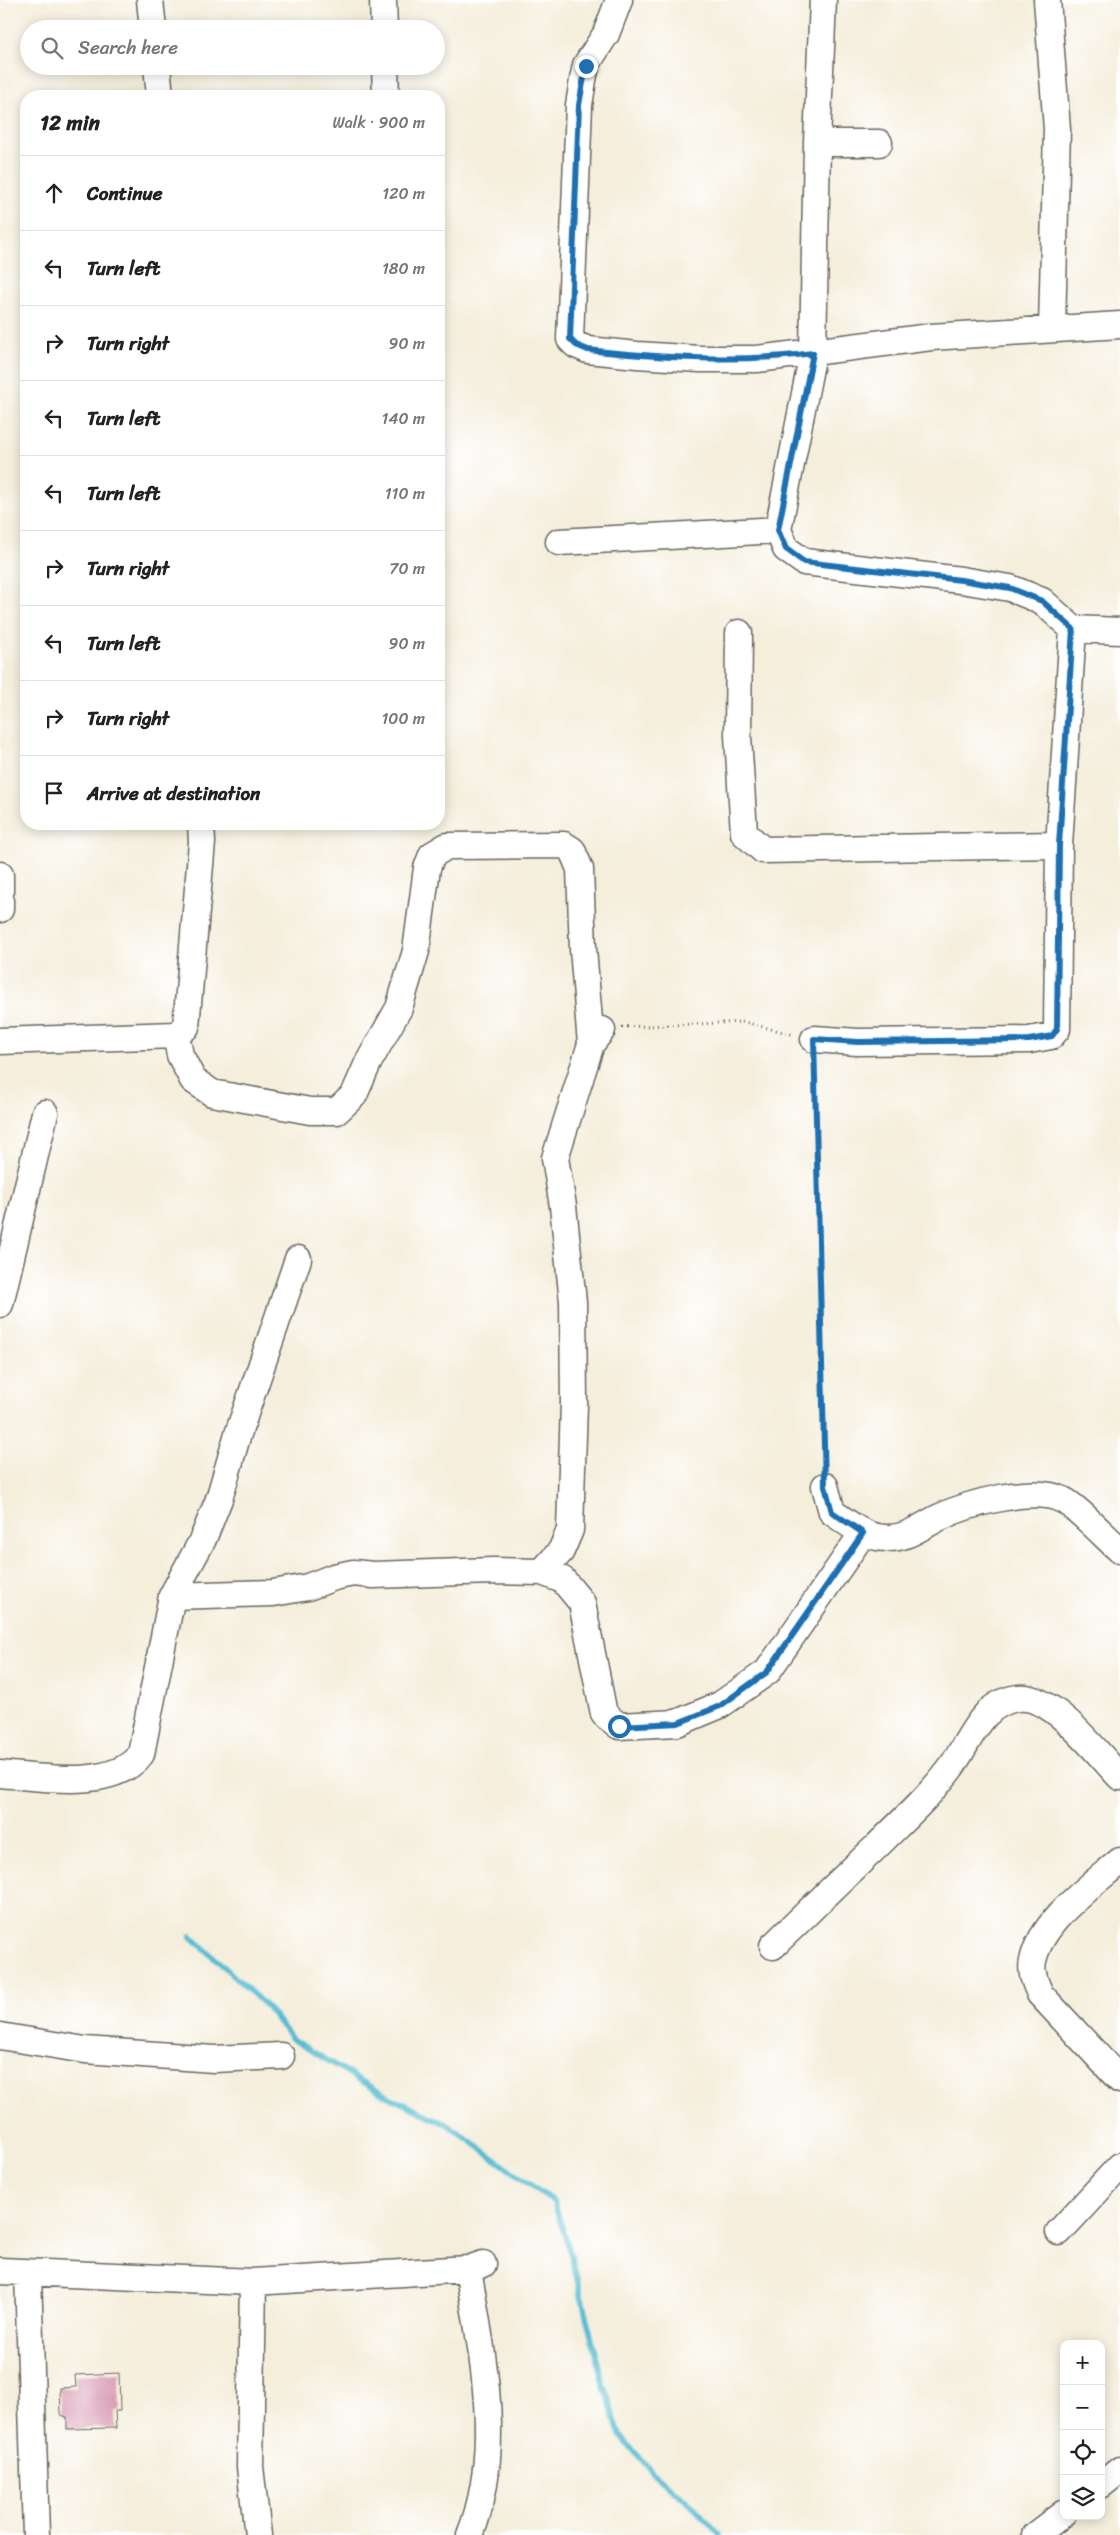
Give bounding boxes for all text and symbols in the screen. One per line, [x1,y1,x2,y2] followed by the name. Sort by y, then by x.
[20,20,445,75] search box
[78,31,178,64] text: Search here
[38,34,66,62] icon: search
[575,55,598,78] route end
[40,104,100,142] text: 12 min
[332,108,425,137] text: Walk · 900 m
[87,177,163,210] text: Continue
[40,179,68,207] icon: ahead
[382,179,425,208] text: 120 m
[87,252,160,285] text: Turn left
[40,254,68,282] icon: left
[382,254,425,283] text: 180 m
[87,327,169,360] text: Turn right
[40,329,68,357] icon: right
[389,329,425,358] text: 90 m
[87,402,160,435] text: Turn left
[40,404,68,432] icon: left
[382,404,425,433] text: 140 m
[87,477,160,510] text: Turn left
[40,479,68,507] icon: left
[385,479,425,508] text: 110 m
[87,552,169,585] text: Turn right
[40,554,68,582] icon: right
[389,554,425,583] text: 70 m
[87,627,160,660] text: Turn left
[40,629,68,657] icon: left
[389,629,425,658] text: 90 m
[87,702,169,735] text: Turn right
[40,704,68,732] icon: right
[381,704,425,733] text: 100 m
[87,777,260,810] text: Arrive at destination
[40,779,68,807] icon: arrive
[608,1715,631,1738] route start
[1060,2340,1105,2520] map controls
[1060,2340,1105,2385] button: +
[1060,2385,1105,2430] button: −
[1060,2430,1105,2475] button: locate
[1060,2475,1105,2520] button: layers

